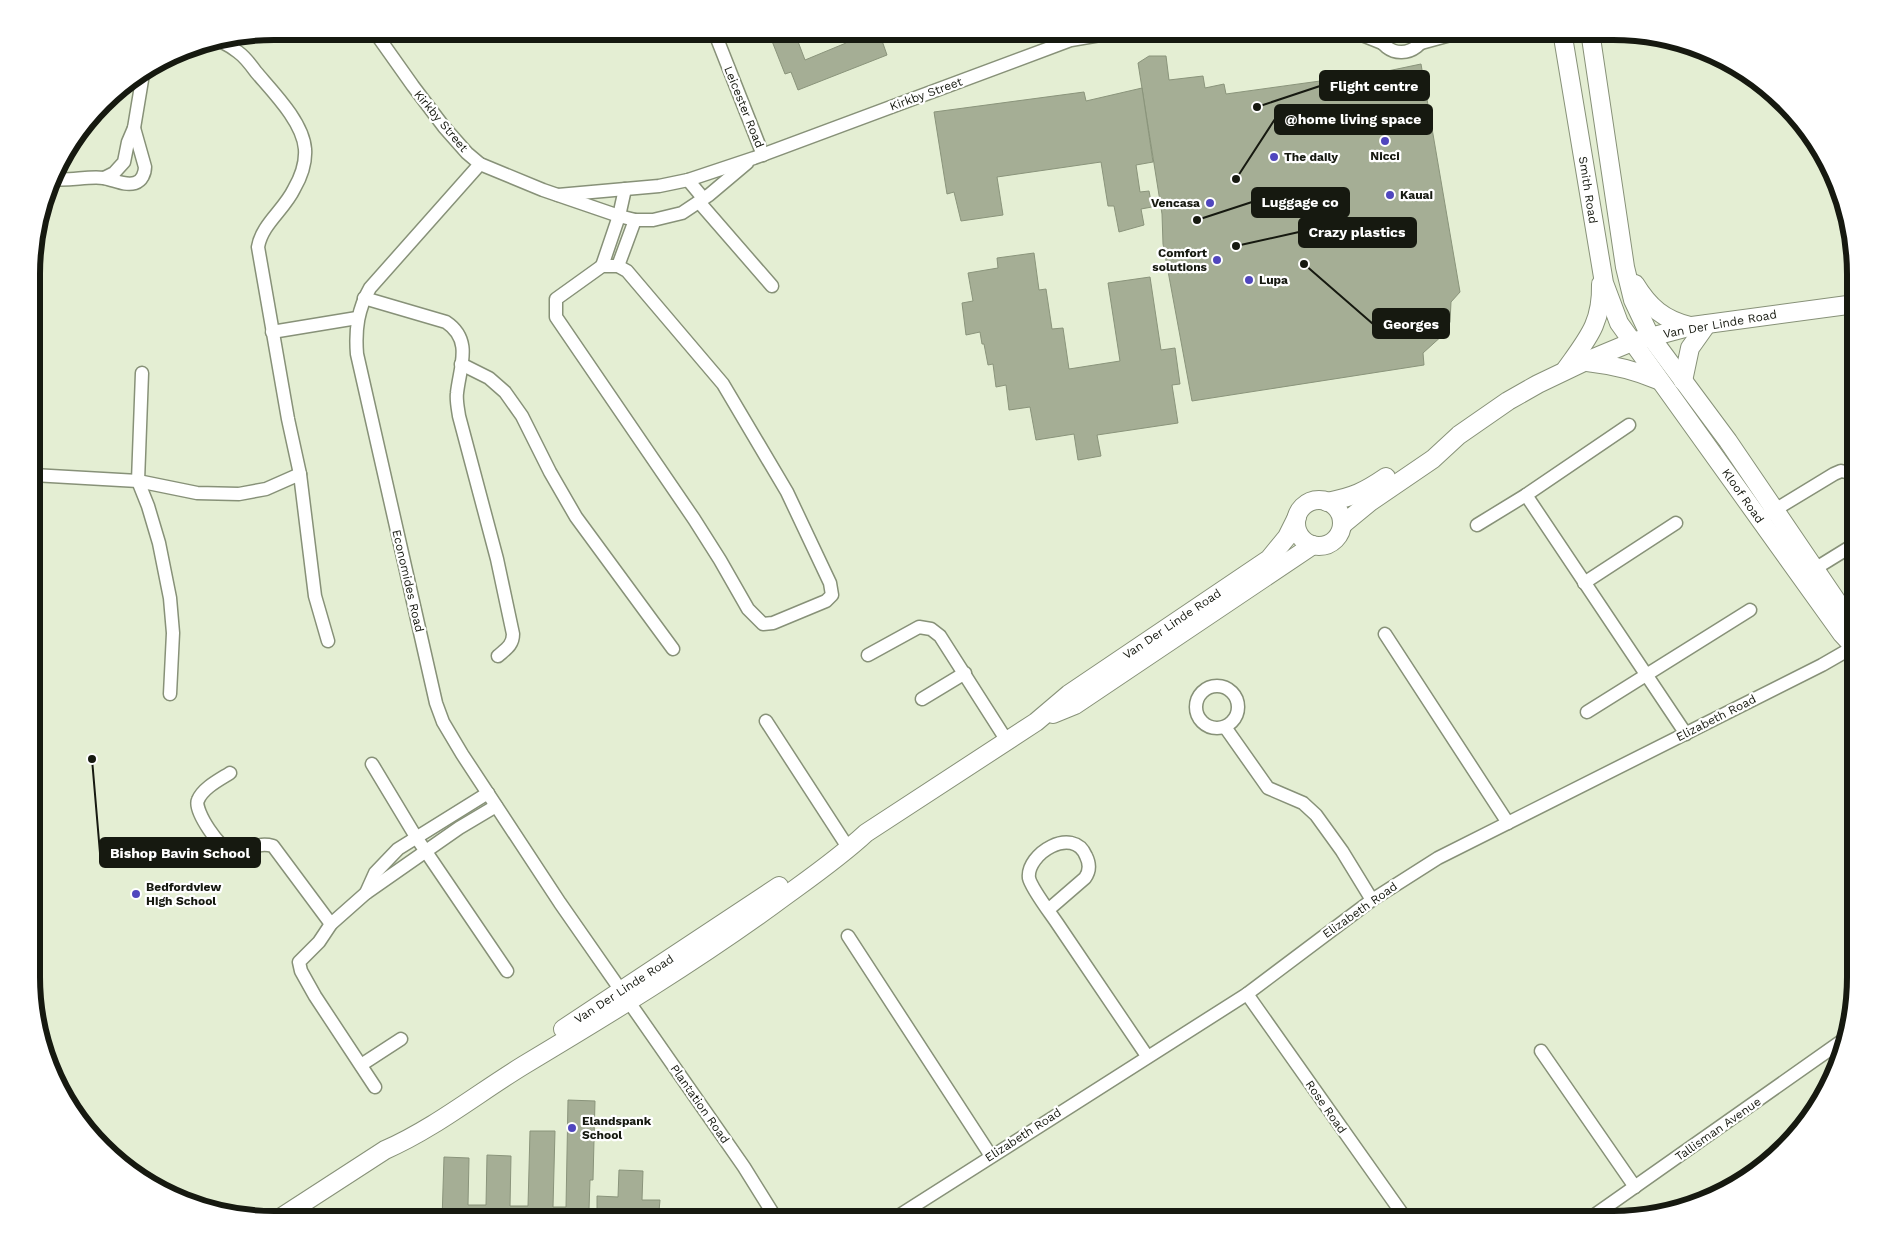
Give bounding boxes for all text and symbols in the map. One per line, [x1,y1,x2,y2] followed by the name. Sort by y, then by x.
[721,64,767,150] street label: Leicester Road
[1320,71,1429,100] callout: Flight centre
[888,74,964,114] street label: Kirkby Street
[1330,78,1418,94] text: Flight centre
[411,87,471,155] street label: Kirkby Street
[1275,105,1432,134] callout: @home living space
[1285,111,1421,127] text: @home living space
[1379,135,1391,147] marker: Nicci
[1370,149,1400,163] place label: Nicci
[1284,150,1338,164] place label: The daily
[1268,151,1280,163] marker: The daily
[1576,155,1600,225] street label: Smith Road
[1252,188,1349,217] callout: Luggage co
[1400,188,1433,202] place label: Kauai
[1384,189,1396,201] marker: Kauai
[1261,194,1339,210] text: Luggage co
[1151,196,1200,210] place label: Vencasa
[1204,197,1216,209] marker: Vencasa
[1299,218,1416,247] callout: Crazy plastics
[1308,224,1406,240] text: Crazy plastics
[1152,246,1208,274] place label: Comfort solutions
[1211,254,1223,266] marker: Comfort solutions
[1259,273,1288,287] place label: Lupa
[1243,274,1255,286] marker: Lupa
[1662,307,1778,341] street label: Van Der Linde Road
[1373,309,1449,338] callout: Georges
[1383,316,1439,332] text: Georges
[1719,466,1767,526] street label: Kloof Road
[389,528,427,634] street label: Economides Road
[1120,586,1224,662] street label: Van Der Linde Road
[1674,692,1758,744] street label: Elizabeth Road
[100,838,260,867] callout: Bishop Bavin School
[110,845,250,861] text: Bishop Bavin School
[1320,879,1400,941] street label: Elizabeth Road
[146,880,221,908] place label: Bedfordview High School
[130,888,142,900] marker: Bedfordview High School
[572,952,676,1026] street label: Van Der Linde Road
[668,1062,732,1146] street label: Plantation Road
[1303,1078,1349,1136] street label: Rose Road
[1672,1094,1764,1164] street label: Tallisman Avenue
[982,1105,1064,1165] street label: Elizabeth Road
[582,1114,652,1142] place label: Elandspank School
[566,1122,578,1134] marker: Elandspank School

